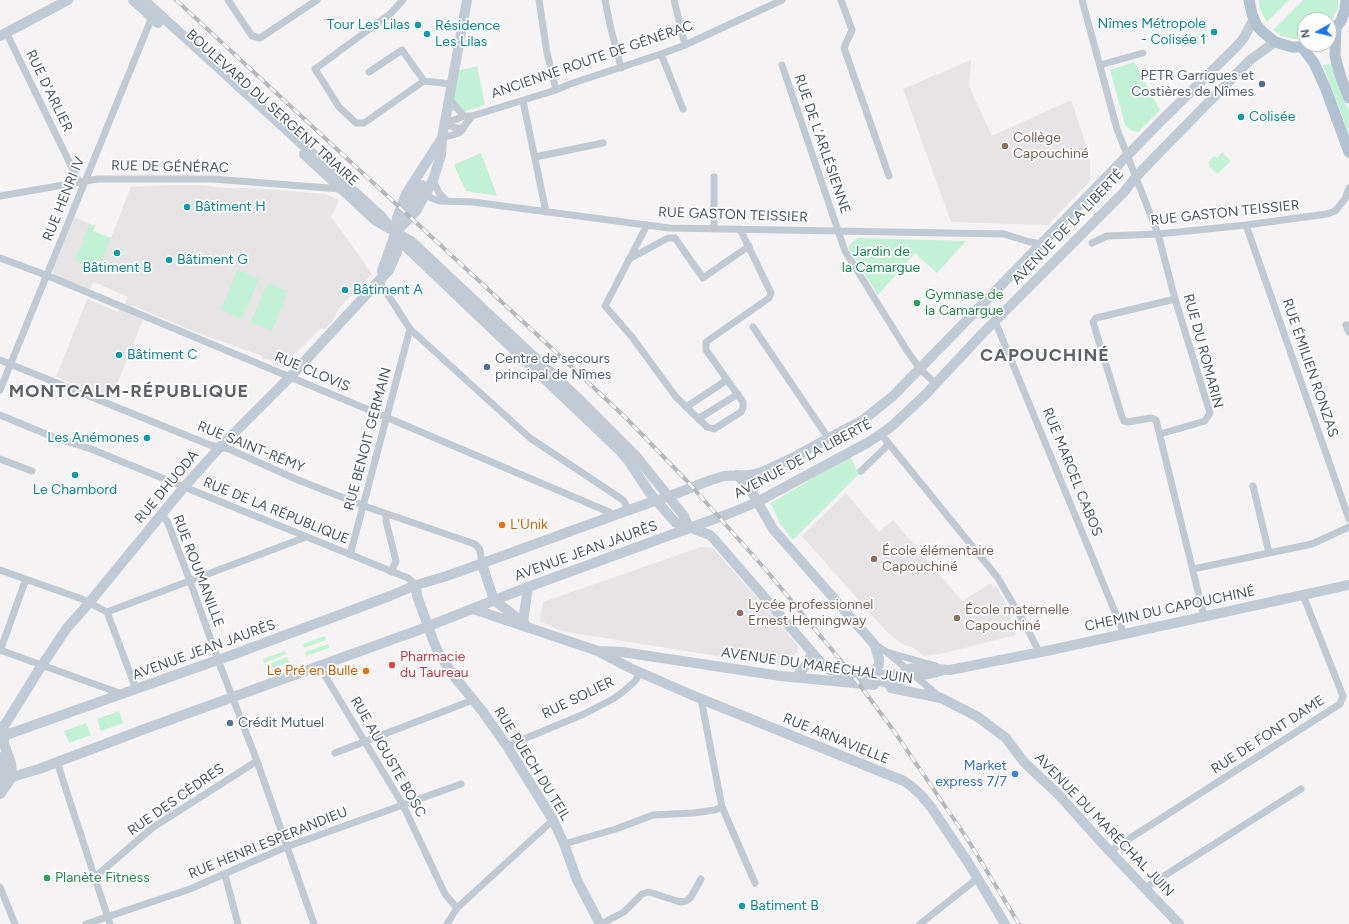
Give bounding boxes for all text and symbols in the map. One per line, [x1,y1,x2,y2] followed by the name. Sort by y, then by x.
[1297,12,1337,52] north arrow
[1098,16,1206,48] place label: Nîmes Métropole - Colisée 1
[327,17,410,33] place label: Tour Les Lilas
[435,18,500,50] place label: Résidence Les Lilas
[489,18,695,102] street label: ANCIENNE ROUTE DE GÉNÉRAC
[413,20,423,30] marker: Tour Les Lilas
[183,26,361,190] street label: BOULEVARD DU SERGENT TRIAIRE
[1209,27,1219,37] marker: Nîmes Métropole - Colisée 1
[1299,28,1313,39] text: N
[422,29,432,39] marker: Résidence Les Lilas
[22,47,76,135] street label: RUE D'ARLIER
[1131,68,1254,100] place label: PETR Garrigues et Costières de Nîmes
[790,72,854,216] street label: RUE DE L'ARLÉSIENNE
[1257,79,1267,89] marker: PETR Garrigues et Costières de Nîmes
[1249,109,1295,125] place label: Colisée
[1236,112,1246,122] marker: Colisée
[1013,130,1089,162] place label: Collège Capouchiné
[1000,141,1010,151] marker: Collège Capouchiné
[39,154,89,244] street label: RUE HENRI IV
[111,158,229,176] street label: RUE DE GÉNÉRAC
[1009,166,1127,288] street label: AVENUE DE LA LIBERTÉ
[1150,197,1300,229] street label: RUE GASTON TEISSIER
[195,199,266,215] place label: Bâtiment H
[182,202,192,212] marker: Bâtiment H
[658,204,808,226] street label: RUE GASTON TEISSIER
[842,244,920,276] park label: Jardin de la Camargue
[112,248,122,258] marker: Bâtiment B
[177,252,248,268] place label: Bâtiment G
[164,255,174,265] marker: Bâtiment G
[83,260,151,276] place label: Bâtiment B
[353,282,423,298] place label: Bâtiment A
[340,285,350,295] marker: Bâtiment A
[925,287,1003,320] place label: Gymnase de la Camargue
[1180,292,1226,410] street label: RUE DU ROMARIN
[1278,296,1342,440] street label: RUE ÉMILIEN RONZAS
[912,298,922,308] marker: Gymnase de la Camargue
[980,345,1110,367] district label: CAPOUCHINÉ
[127,347,197,363] place label: Bâtiment C
[272,349,352,395] street label: RUE CLOVIS
[114,350,124,360] marker: Bâtiment C
[495,351,611,384] place label: Centre de secours principal de Nîmes
[482,362,492,372] marker: Centre de secours principal de Nîmes
[341,366,395,512] street label: RUE BENOIT GERMAIN
[9,381,249,403] district label: MONTCALM-RÉPUBLIQUE
[1039,405,1105,539] street label: RUE MARCEL CABOS
[731,416,875,502] street label: AVENUE DE LA LIBERTÉ
[195,418,307,476] street label: RUE SAINT-RÉMY
[47,430,139,446] place label: Les Anémones
[142,433,152,443] marker: Les Anémones
[132,447,202,527] street label: RUE DHUODA
[70,470,80,480] marker: Le Chambord
[201,474,351,548] street label: RUE DE LA RÉPUBLIQUE
[33,482,117,498] place label: Le Chambord
[169,513,227,629] street label: RUE ROUMANILLE
[510,517,548,533] place label: L'Unik
[512,517,660,585] street label: AVENUE JEAN JAURÈS
[497,520,507,530] marker: L'Unik
[882,543,994,576] place label: École élémentaire Capouchiné
[869,554,879,564] marker: École élémentaire Capouchiné
[1083,583,1257,635] street label: CHEMIN DU CAPOUCHINÉ
[748,597,873,630] place label: Lycée professionnel Ernest Hemingway
[965,602,1069,634] place label: École maternelle Capouchiné
[735,608,745,618] marker: Lycée professionnel Ernest Hemingway
[952,613,962,623] marker: École maternelle Capouchiné
[130,616,278,684] street label: AVENUE JEAN JAURÈS
[720,644,914,688] street label: AVENUE DU MARÉCHAL JUIN
[400,649,469,682] place label: Pharmacie du Taureau
[387,660,397,670] marker: Pharmacie du Taureau
[267,663,358,679] place label: Le Pré en Bulle
[361,666,371,676] marker: Le Pré en Bulle
[539,673,617,723] street label: RUE SOLIER
[1208,692,1328,778] street label: RUE DE FONT DAME
[347,694,429,820] street label: RUE AUGUSTE BOSC
[490,704,574,824] street label: RUE PUECH DU TEIL
[780,710,892,768] street label: RUE ARNAVIELLE
[238,715,324,731] place label: Crédit Mutuel
[225,718,235,728] marker: Crédit Mutuel
[1031,750,1177,900] street label: AVENUE DU MARÉCHAL JUIN
[935,758,1007,790] place label: Market express 7/7
[124,760,228,840] street label: RUE DES CÈDRES
[1010,769,1020,779] marker: Market express 7/7
[186,803,350,883] street label: RUE HENRI ESPERANDIEU
[55,870,150,886] place label: Planète Fitness
[42,873,52,883] marker: Planète Fitness
[750,898,819,914] place label: Batiment B
[737,901,747,911] marker: Batiment B

